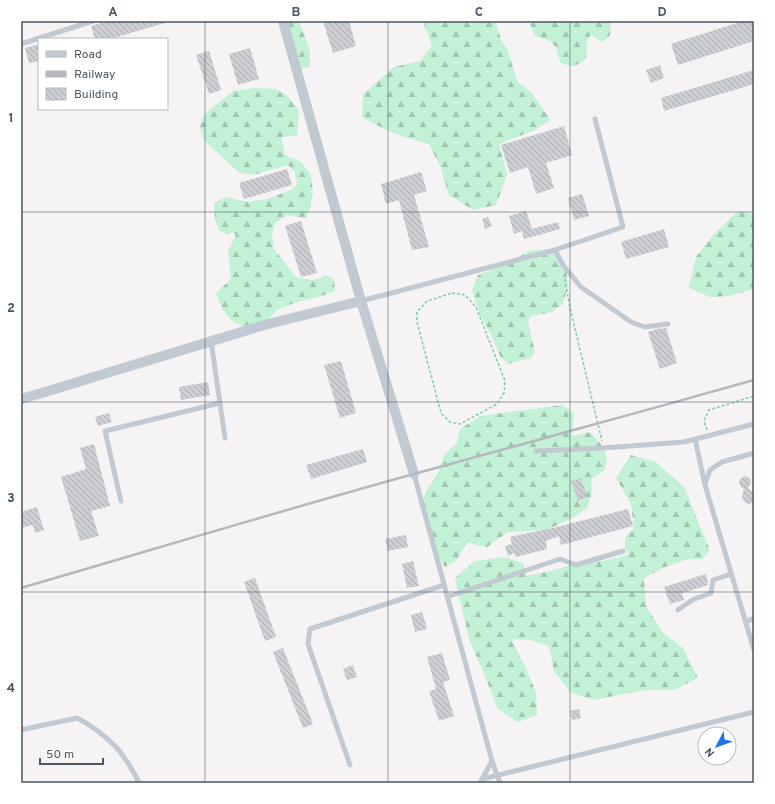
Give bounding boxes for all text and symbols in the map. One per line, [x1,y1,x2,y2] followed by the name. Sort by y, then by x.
[108,5,118,21] text: A
[292,5,301,21] text: B
[475,5,483,21] text: C
[657,5,667,21] text: D
[38,38,168,110] legend
[74,47,102,63] text: Road
[74,67,115,83] text: Railway
[74,87,118,103] text: Building
[8,111,14,127] text: 1
[7,301,15,317] text: 2
[7,491,15,507] text: 3
[7,681,15,697] text: 4
[697,726,737,766] north arrow
[40,740,103,766] scale bar
[702,744,718,759] text: N
[46,747,74,763] text: 50 m

